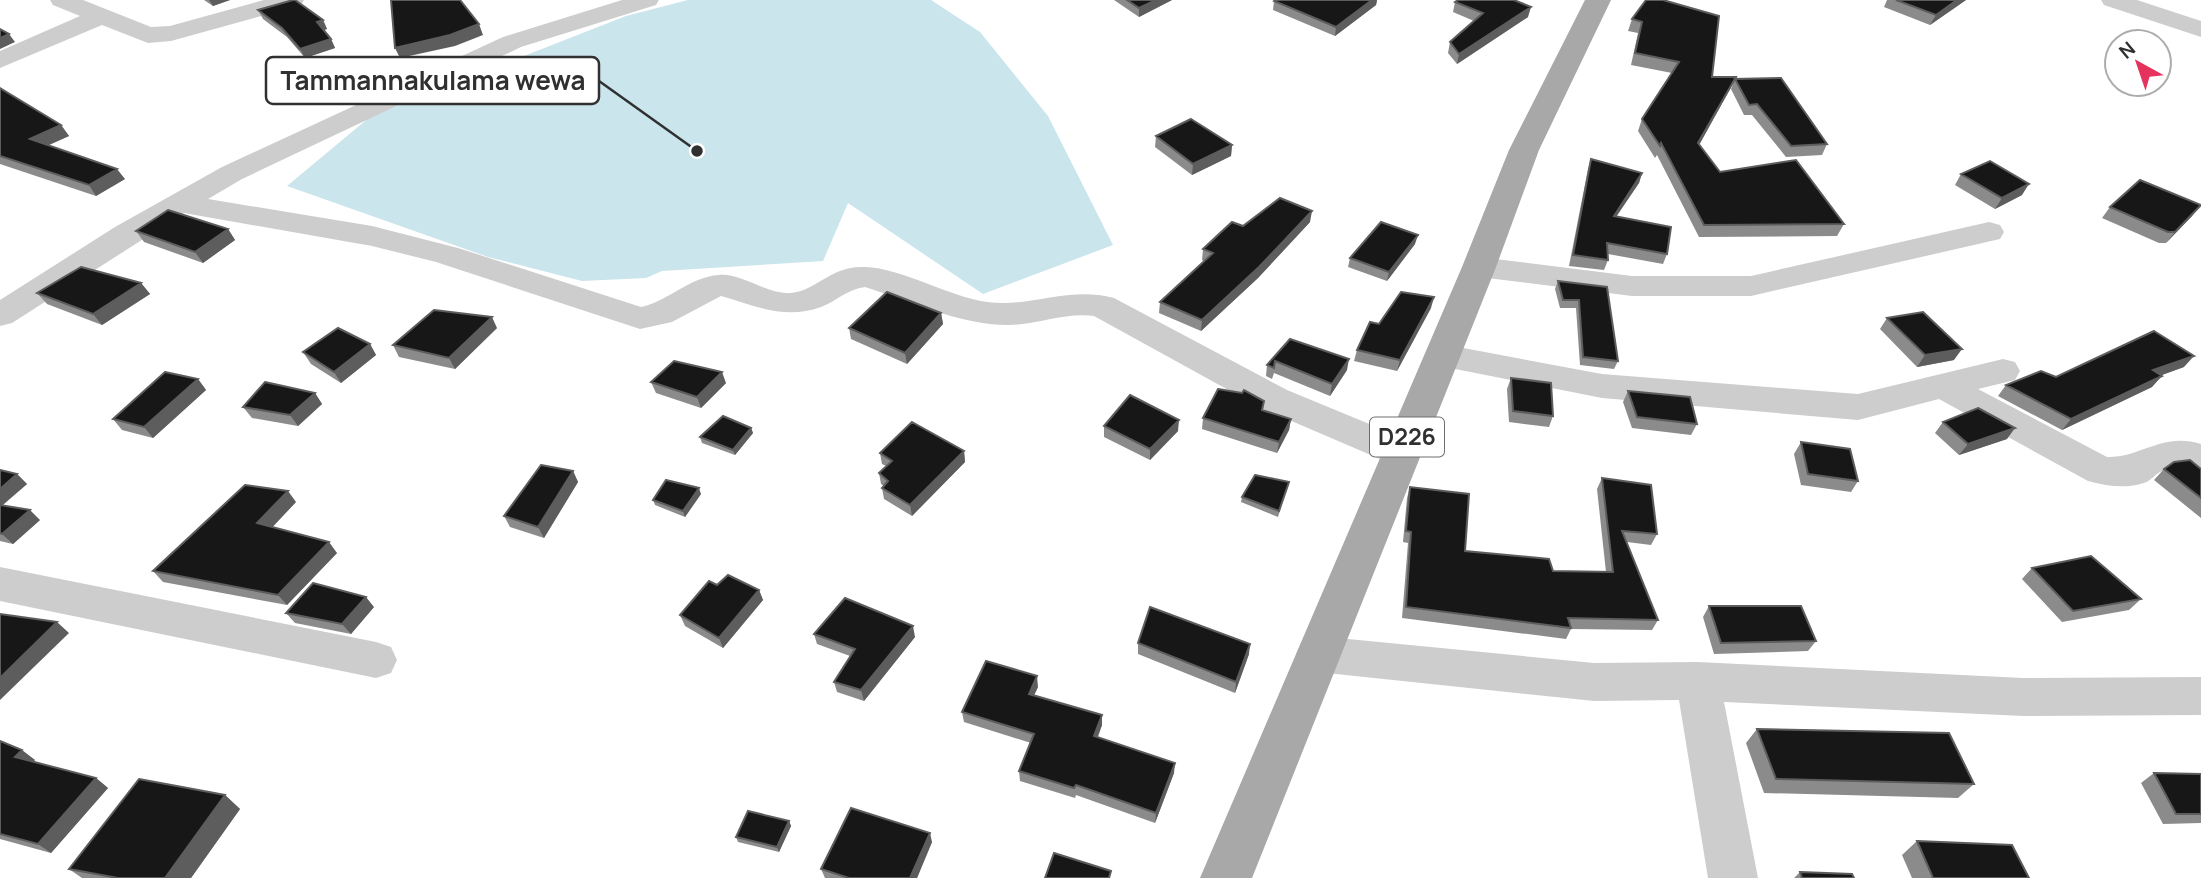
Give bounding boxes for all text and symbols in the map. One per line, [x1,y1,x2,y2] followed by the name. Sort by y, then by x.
[2103,28,2173,98] north arrow
[2113,36,2141,64] text: N
[266,57,599,104] callout: Tammannakulama wewa
[281,62,585,98] text: Tammannakulama wewa
[1370,418,1444,457] road number: D226

